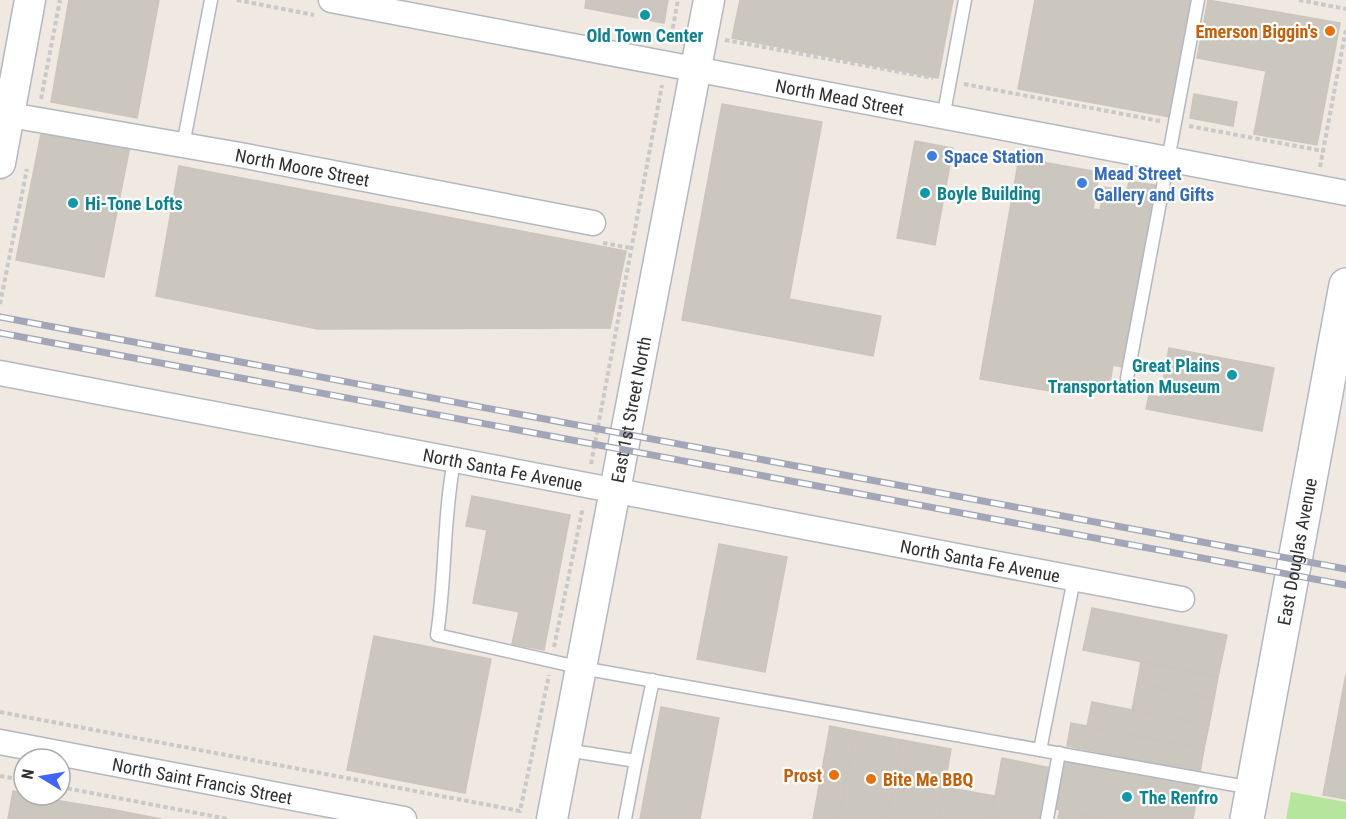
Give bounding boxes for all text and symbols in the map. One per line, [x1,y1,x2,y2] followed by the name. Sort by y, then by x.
[638,8,652,22] marker: Old Town Center
[1195,21,1318,42] place label: Emerson Biggin's
[1323,24,1337,38] marker: Emerson Biggin's
[586,25,704,46] place label: Old Town Center
[774,74,906,119] street label: North Mead Street
[234,144,371,190] street label: North Moore Street
[944,146,1044,167] place label: Space Station
[925,149,939,163] marker: Space Station
[1094,163,1214,205] place label: Mead Street Gallery and Gifts
[1075,176,1089,190] marker: Mead Street Gallery and Gifts
[937,183,1041,204] place label: Boyle Building
[918,186,932,200] marker: Boyle Building
[85,193,183,214] place label: Hi-Tone Lofts
[66,196,80,210] marker: Hi-Tone Lofts
[606,335,655,484] street label: East 1st Street North
[1048,355,1220,397] place label: Great Plains Transportation Museum
[1225,368,1239,382] marker: Great Plains Transportation Museum
[421,444,584,495] street label: North Santa Fe Avenue
[1273,476,1321,627] street label: East Douglas Avenue
[899,535,1062,586] street label: North Santa Fe Avenue
[12,747,72,807] north arrow
[111,753,294,808] street label: North Saint Francis Street
[783,765,822,786] place label: Prost
[18,768,38,781] text: N
[827,768,841,782] marker: Prost
[883,769,974,790] place label: Bite Me BBQ
[864,772,878,786] marker: Bite Me BBQ
[1139,787,1218,808] place label: The Renfro
[1120,790,1134,804] marker: The Renfro

